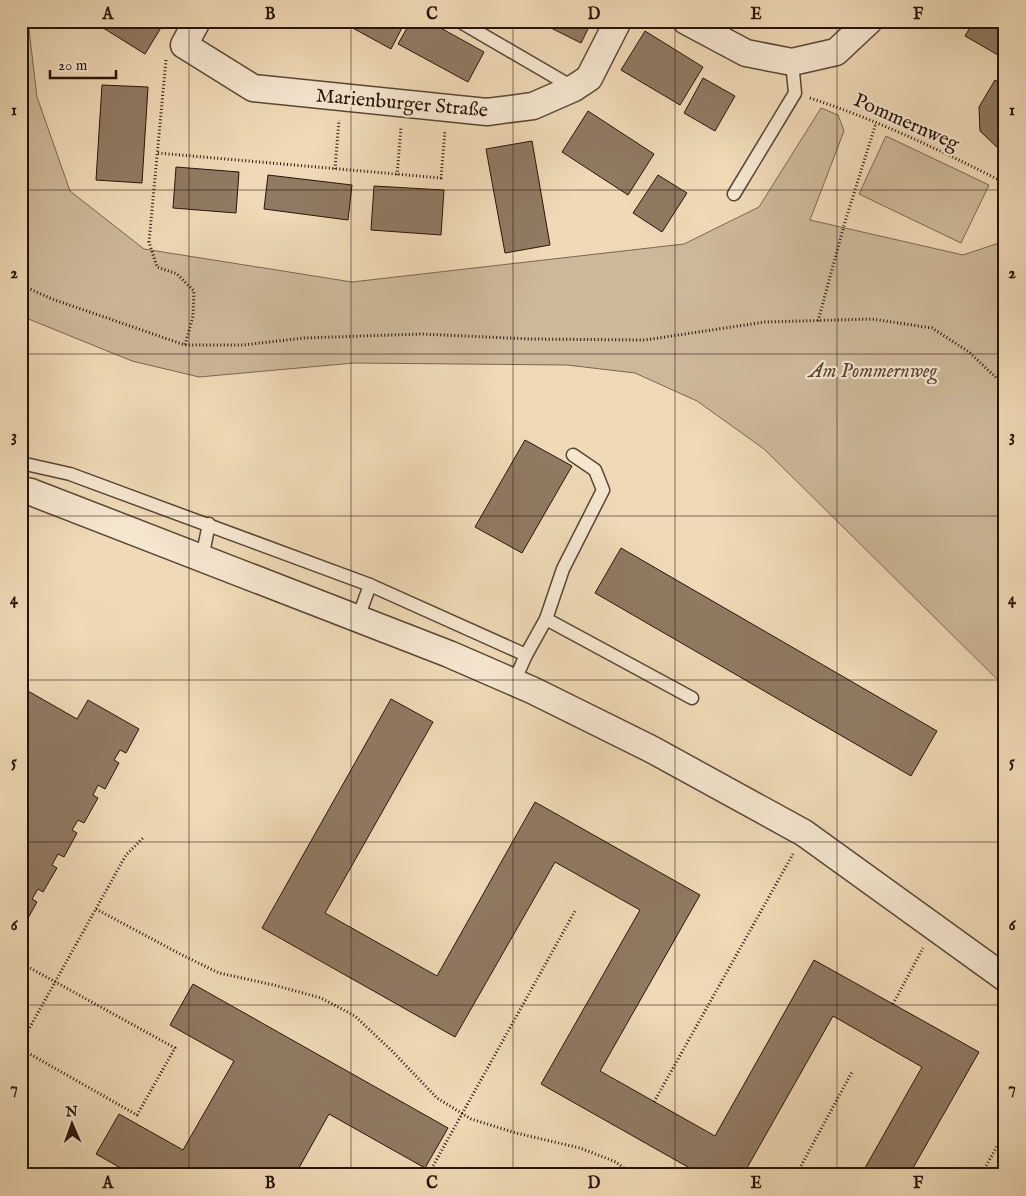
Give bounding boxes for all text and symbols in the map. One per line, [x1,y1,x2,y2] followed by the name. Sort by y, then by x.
[102,5,115,25] text: A
[265,5,276,25] text: B
[426,5,438,25] text: C
[588,5,601,25] text: D
[750,5,762,25] text: E
[913,5,924,25] text: F
[50,48,116,80] scale bar
[58,56,88,75] text: 20 m
[315,84,489,123] street label: Marienburger Straße
[850,88,964,157] street label: Pommernweg
[11,101,17,121] text: 1
[1009,101,1015,121] text: 1
[10,264,18,284] text: 2
[1008,264,1016,284] text: 2
[807,359,938,385] park label: Am Pommernweg
[11,427,17,447] text: 3
[1009,427,1015,447] text: 3
[10,590,19,610] text: 4
[1008,590,1017,610] text: 4
[11,753,17,773] text: 5
[1009,753,1015,773] text: 5
[11,916,19,936] text: 6
[1009,916,1017,936] text: 6
[10,1079,18,1099] text: 7
[1008,1079,1016,1099] text: 7
[48,1098,98,1148] north arrow
[64,1103,78,1121] text: N
[102,1174,115,1194] text: A
[265,1174,276,1194] text: B
[426,1174,438,1194] text: C
[588,1174,601,1194] text: D
[750,1174,762,1194] text: E
[913,1174,924,1194] text: F

